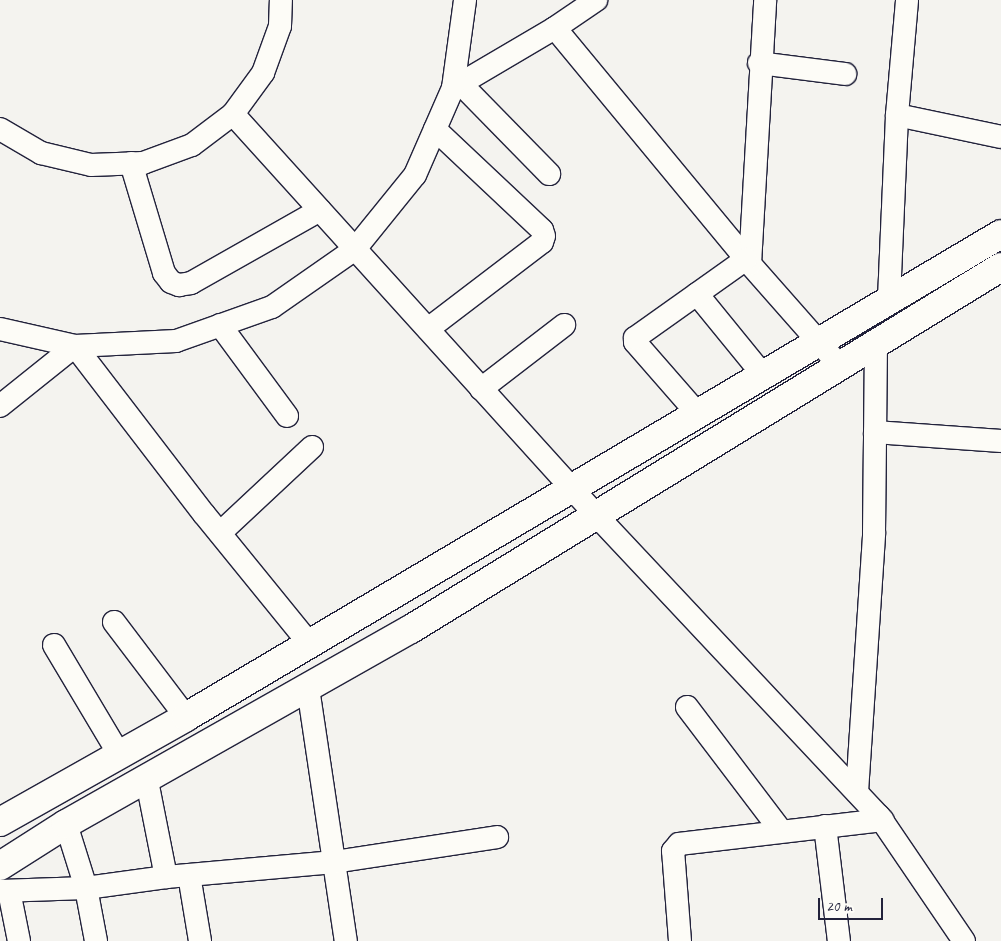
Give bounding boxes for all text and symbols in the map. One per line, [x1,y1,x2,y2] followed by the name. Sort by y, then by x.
[821,888,886,920] scale bar
[826,897,852,916] text: 20 m

